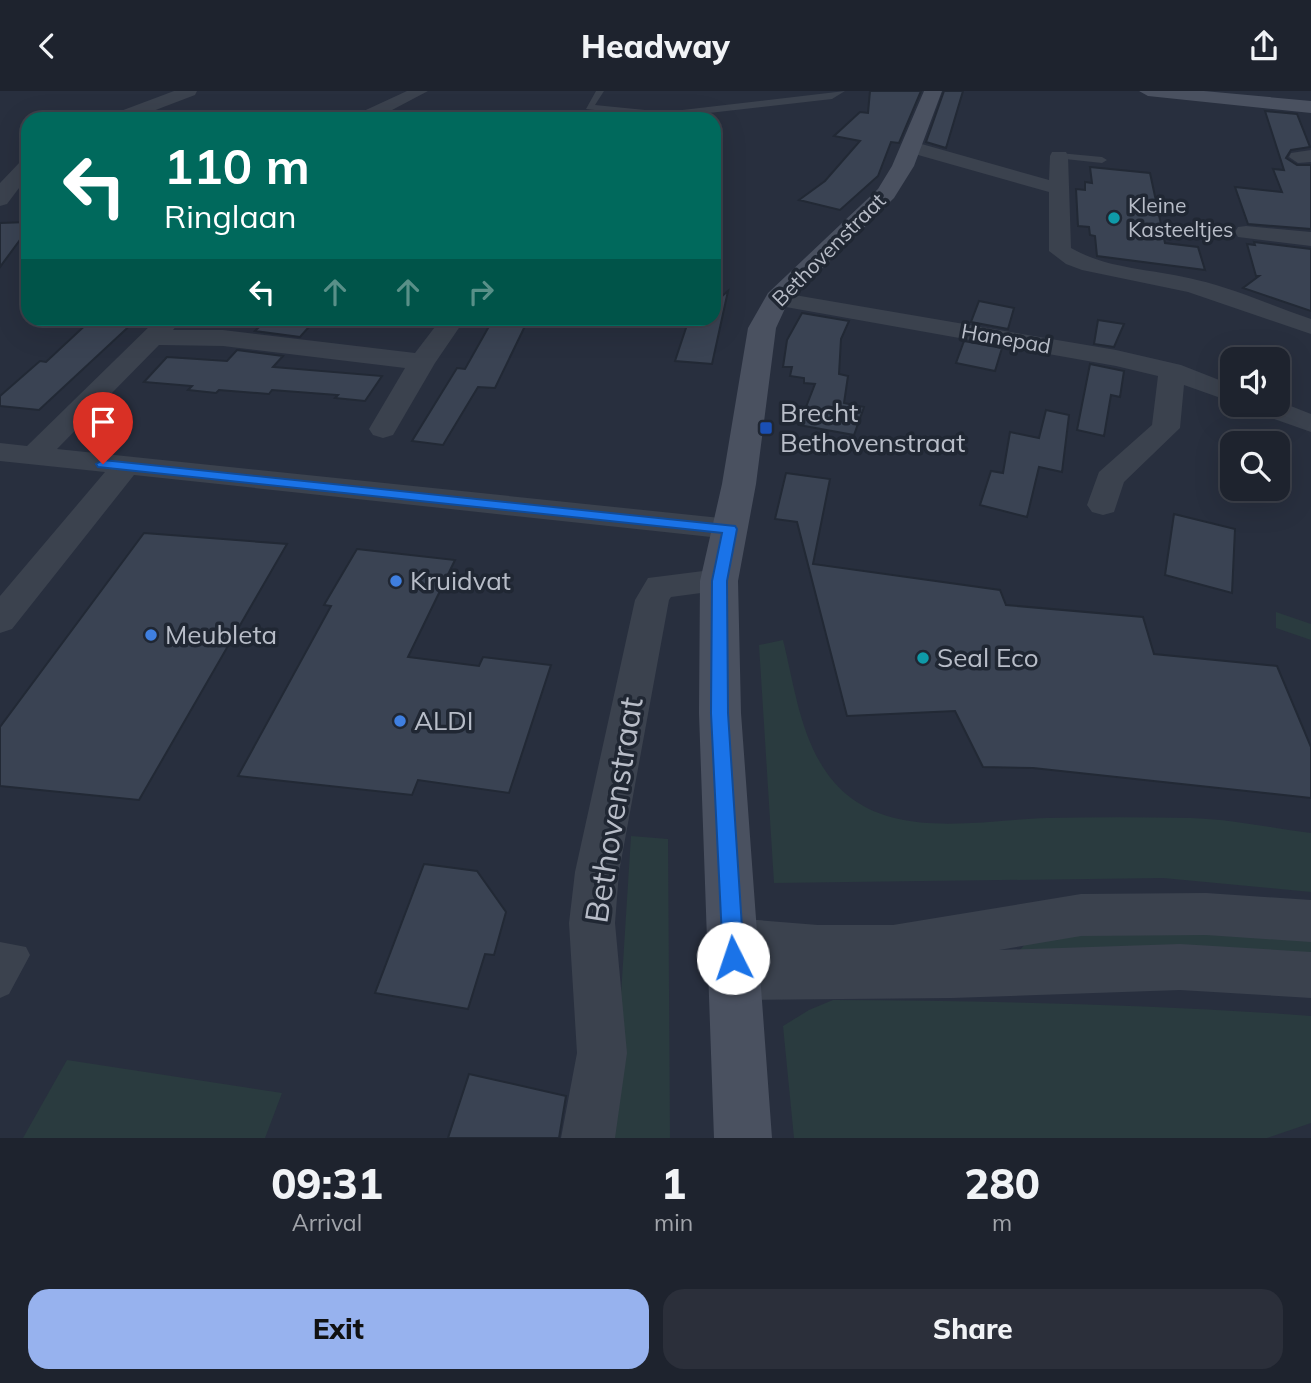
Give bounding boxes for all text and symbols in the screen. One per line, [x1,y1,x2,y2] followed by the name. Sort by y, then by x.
[581,26,730,66] text: Headway
[28,27,66,65] icon: back
[1245,27,1283,65] icon: share
[164,135,310,196] text: 110 m
[49,140,140,231] icon: left
[766,187,890,311] street label: Bethovenstraat
[1128,192,1234,242] place label: Kleine Kasteeltjes
[164,196,297,236] text: Ringlaan
[1106,210,1122,226] marker: Kleine Kasteeltjes
[243,273,281,311] icon: left
[316,273,354,311] icon: ahead
[389,273,427,311] icon: ahead
[462,273,500,311] icon: right
[959,317,1053,359] street label: Hanepad
[1220,347,1290,501] map controls
[1220,347,1290,417] button: sound
[73,392,133,464] pin
[780,396,965,459] place label: Brecht Bethovenstraat
[84,403,122,441] icon: arrive
[758,420,774,436] marker: Brecht Bethovenstraat
[1220,431,1290,501] button: search
[410,564,511,597] place label: Kruidvat
[388,573,404,589] marker: Kruidvat
[165,618,277,651] place label: Meubleta
[143,627,159,643] marker: Meubleta
[937,641,1039,674] place label: Seal Eco
[915,650,931,666] marker: Seal Eco
[575,694,651,926] street label: Bethovenstraat
[414,704,473,737] place label: ALDI
[392,713,408,729] marker: ALDI
[696,921,770,995] position arrow
[271,1157,383,1210] text: 09:31
[661,1157,686,1210] text: 1
[964,1157,1040,1210] text: 280
[292,1208,362,1237] text: Arrival
[654,1208,693,1237] text: min
[992,1208,1012,1237] text: m
[28,1289,649,1369] button: Exit
[663,1289,1283,1369] button: Share

